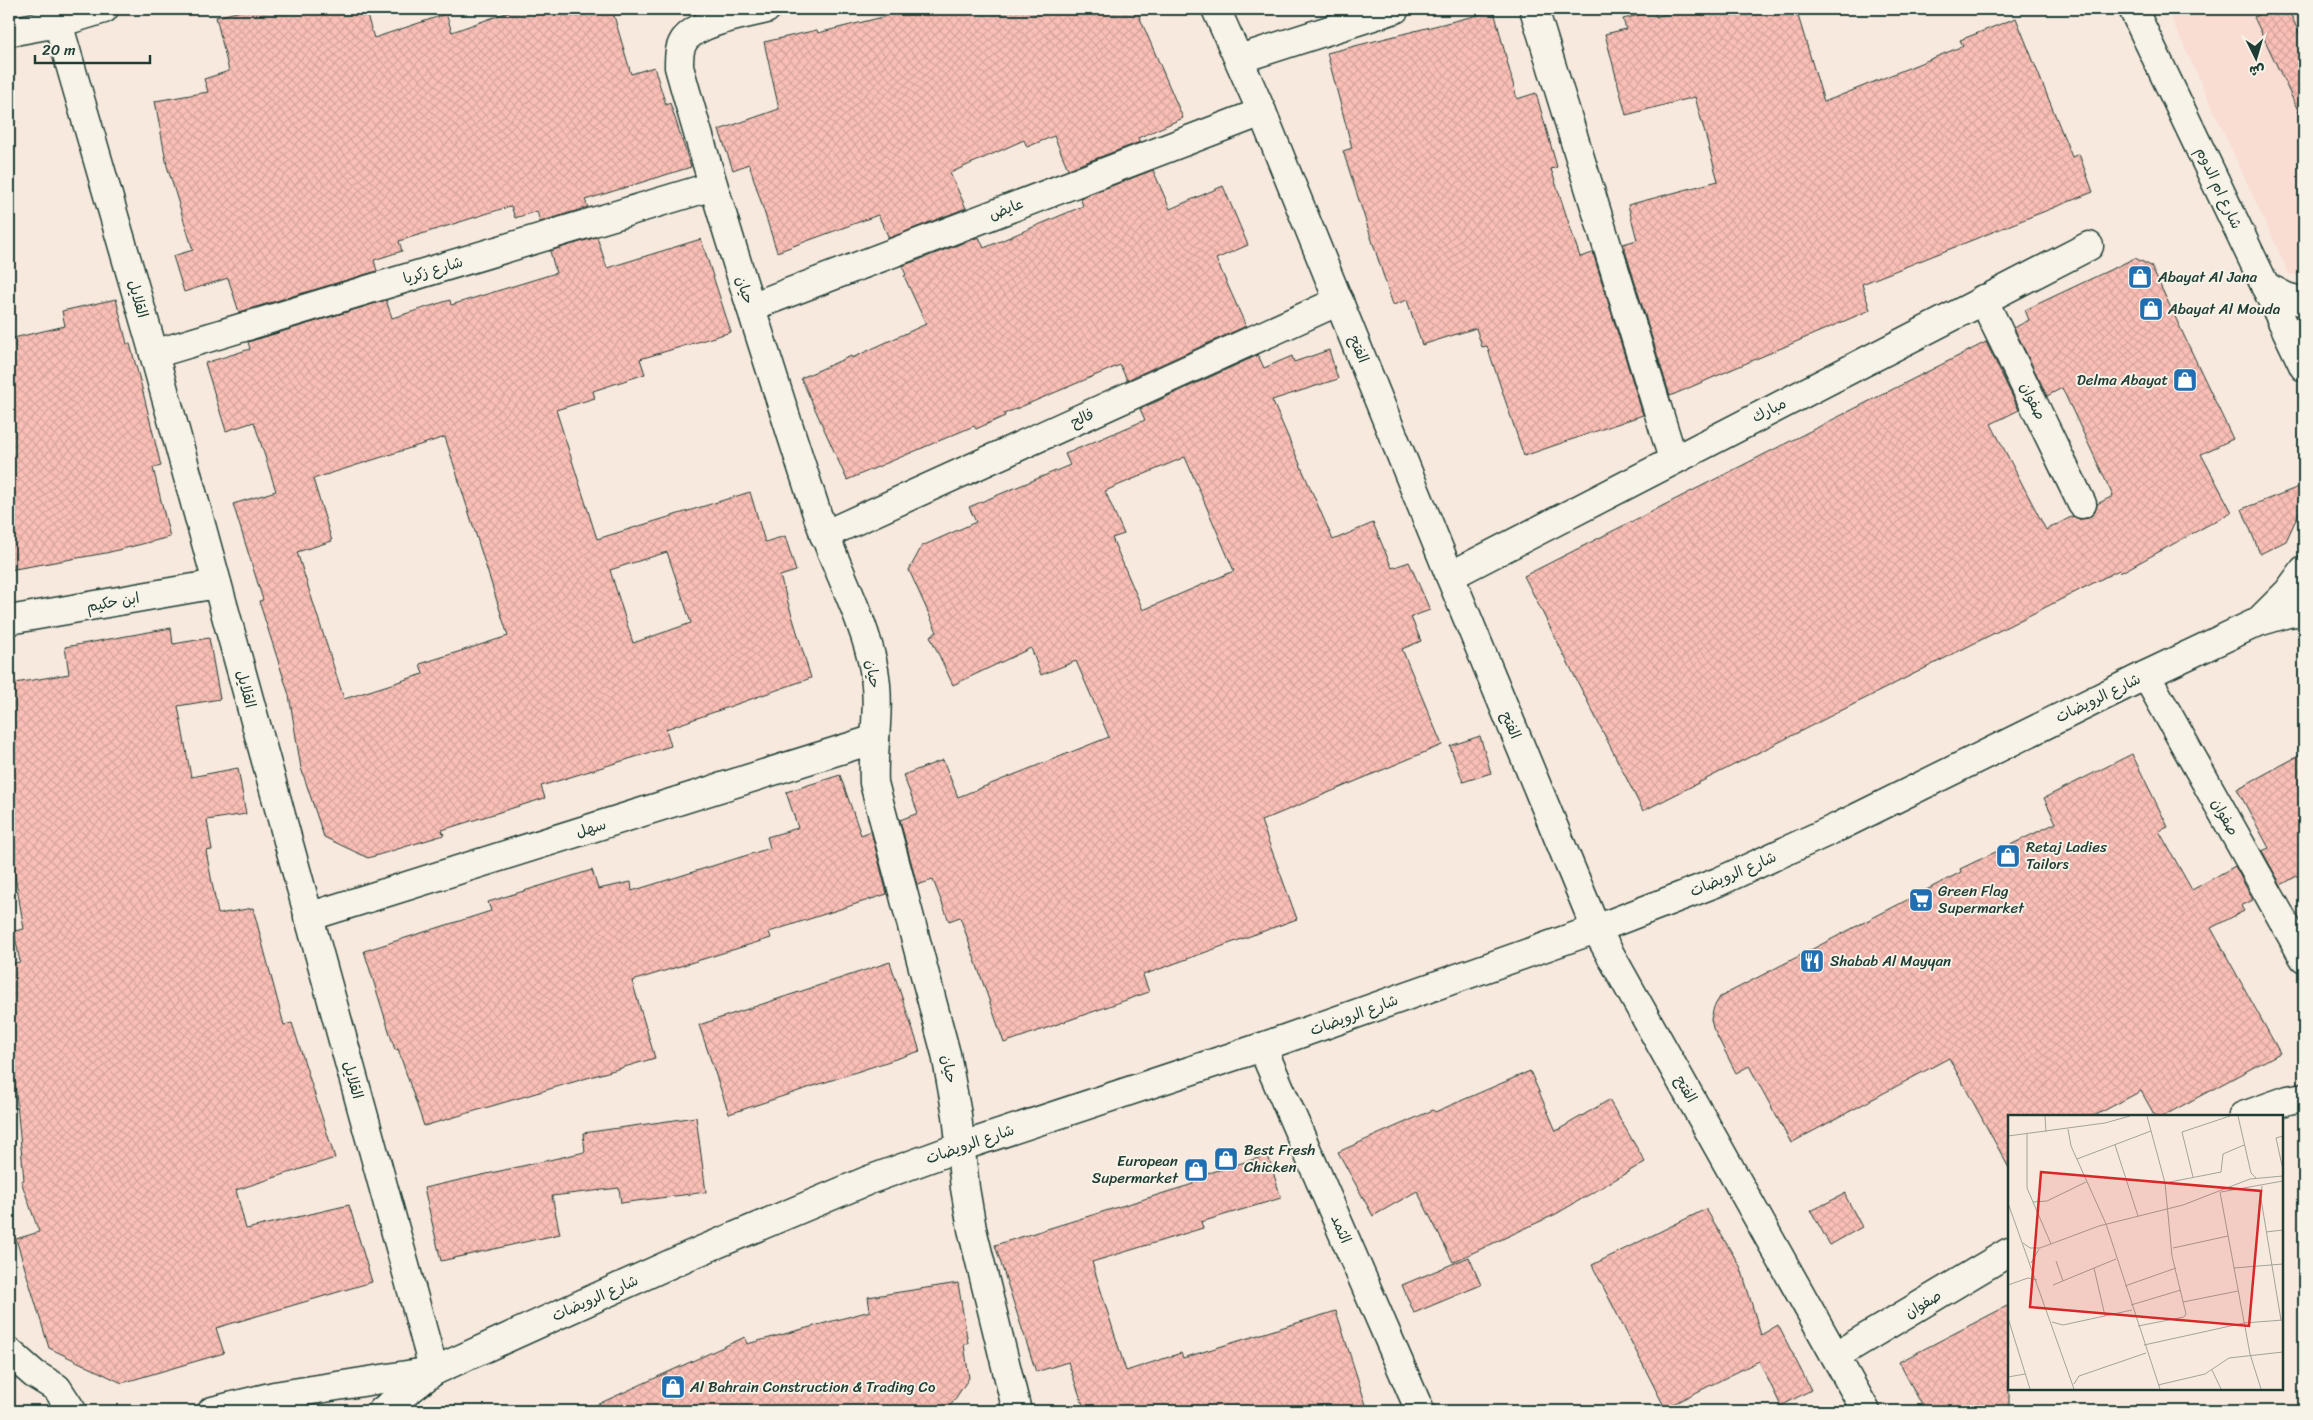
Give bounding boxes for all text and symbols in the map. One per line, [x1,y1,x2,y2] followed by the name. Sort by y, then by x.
[35,32,150,64] scale bar
[2230,32,2280,82] north arrow
[42,37,76,63] text: 20 m
[2248,57,2266,84] text: ش
[2189,143,2249,233] street label: شارع ام الدوم
[985,190,1027,228] street label: عايض
[400,249,466,291] street label: شارع زكريا
[2127,264,2153,290] shop icon: Abayat Al Jana
[2157,264,2258,290] place label: Abayat Al Jana
[728,272,762,308] street label: حيان
[120,277,156,321] street label: القلايل
[2138,296,2164,322] shop icon: Abayat Al Mouda
[2167,296,2281,322] place label: Abayat Al Mouda
[1342,331,1376,367] street label: الفتح
[2077,367,2168,393] place label: Delma Abayat
[2172,367,2198,393] shop icon: Delma Abayat
[2013,378,2053,424] street label: صفوان
[1747,390,1791,430] street label: مبارك
[1066,401,1098,435] street label: فالح
[84,585,142,619] street label: ابن حكيم
[858,658,888,690] street label: حيان
[2051,666,2145,730] street label: شارع الرويضات
[228,667,264,711] street label: القلايل
[1494,707,1528,743] street label: الفتح
[2204,793,2246,841] street label: صفوان
[572,811,610,845] street label: سهل
[2026,834,2107,877] place label: Retaj Ladies Tailors
[1995,843,2021,869] shop icon: Retaj Ladies Tailors
[1685,844,1781,904] street label: شارع الرويضات
[1938,878,2025,921] place label: Green Flag Supermarket
[1908,887,1934,913] supermarket icon: Green Flag Supermarket
[1799,948,1825,974] restaurant icon: Shabab Al Mayyan
[1830,948,1951,974] place label: Shabab Al Mayyan
[1306,987,1402,1043] street label: شارع الرويضات
[933,1052,965,1086] street label: حيان
[335,1058,371,1102] street label: القلايل
[1668,1070,1704,1108] street label: الفتح
[2008,1115,2283,1390] inset map
[922,1117,1018,1171] street label: شارع الرويضات
[1244,1137,1315,1180] place label: Best Fresh Chicken
[1213,1146,1239,1172] shop icon: Best Fresh Chicken
[1092,1148,1179,1191] place label: European Supermarket
[1183,1157,1209,1183] shop icon: European Supermarket
[1323,1210,1359,1248] street label: الثمد
[547,1267,643,1329] street label: شارع الرويضات
[1899,1283,1947,1325] street label: صفوان
[660,1374,686,1400] shop icon: Al Bahrain Construction & Trading Co
[689,1374,936,1400] place label: Al Bahrain Construction & Trading Co

